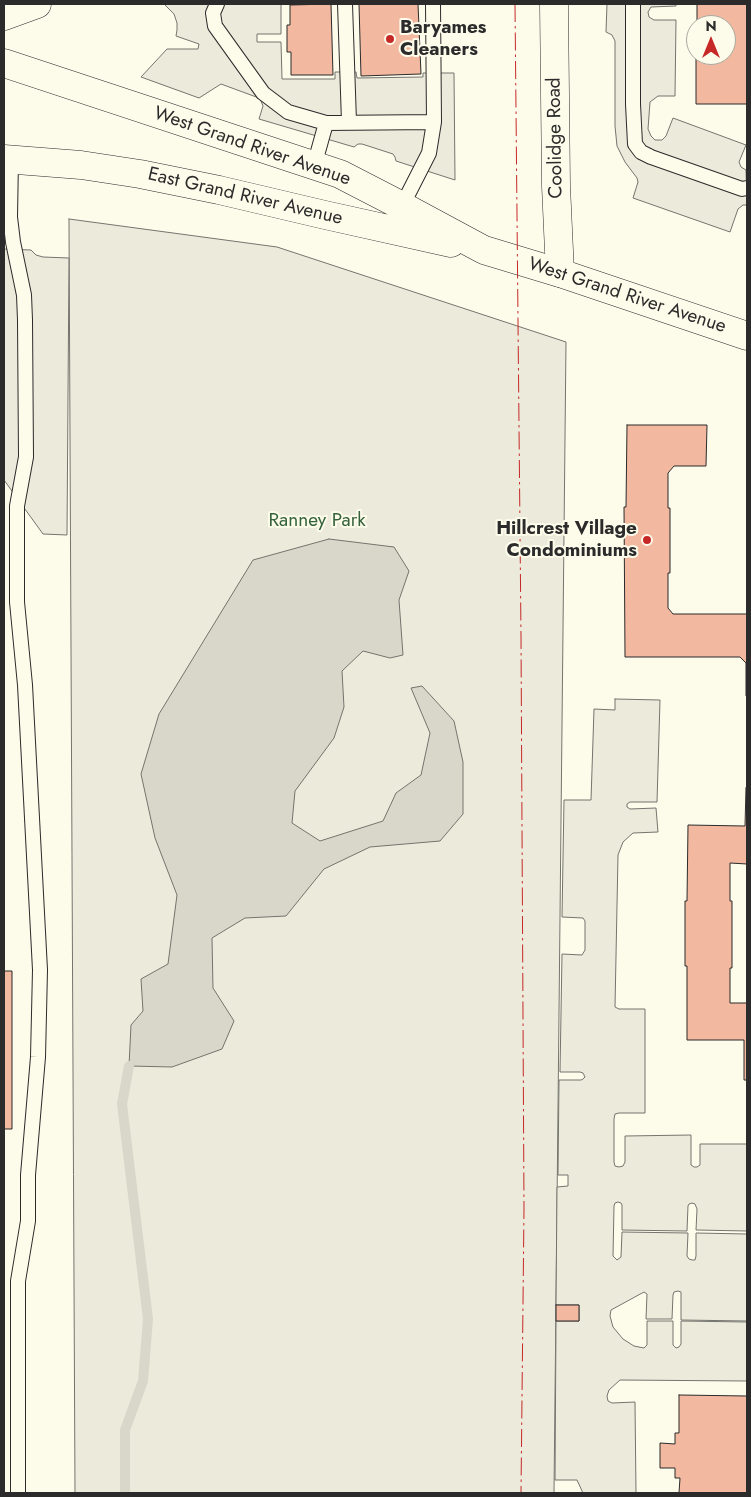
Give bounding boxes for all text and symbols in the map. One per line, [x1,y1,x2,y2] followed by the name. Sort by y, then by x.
[686,15,736,65] north arrow
[705,16,717,36] text: N
[400,17,487,61] place label: Baryames Cleaners
[384,33,396,45] marker: Baryames Cleaners
[544,77,568,199] street label: Coolidge Road
[151,103,353,191] street label: West Grand River Avenue
[145,163,345,231] street label: East Grand River Avenue
[525,253,729,339] street label: West Grand River Avenue
[268,510,366,532] park label: Ranney Park
[496,518,637,562] place label: Hillcrest Village Condominiums
[641,534,653,546] marker: Hillcrest Village Condominiums

